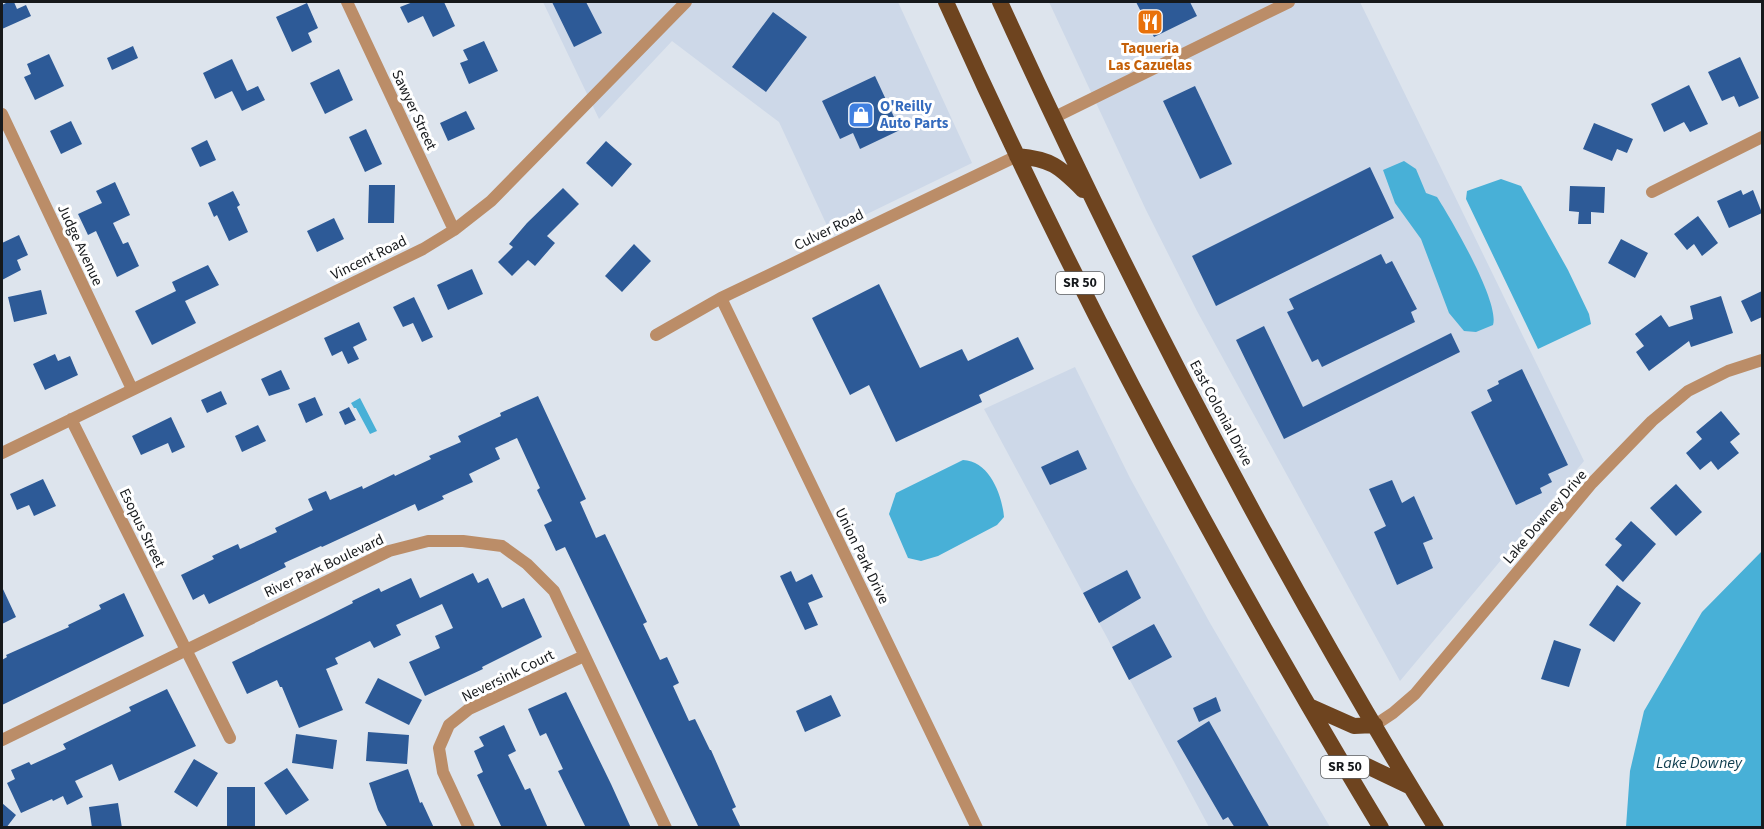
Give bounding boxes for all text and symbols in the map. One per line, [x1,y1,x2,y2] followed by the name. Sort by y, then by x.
[1135,7,1165,37] restaurant icon: Taqueria Las Cazuelas
[1108,38,1192,76] place label: Taqueria Las Cazuelas
[386,66,442,154] street label: Sawyer Street
[879,96,949,134] place label: O'Reilly Auto Parts
[846,100,876,130] shop icon: O'Reilly Auto Parts
[52,201,108,289] street label: Judge Avenue
[791,204,867,256] street label: Culver Road
[328,231,410,285] street label: Vincent Road
[1056,272,1104,294] road number: SR 50
[1184,356,1258,470] street label: East Colonial Drive
[1498,465,1592,569] street label: Lake Downey Drive
[114,485,170,571] street label: Esopus Street
[830,504,894,608] street label: Union Park Drive
[261,529,387,603] street label: River Park Boulevard
[458,645,558,707] street label: Neversink Court
[1656,752,1743,774] water label: Lake Downey
[1321,756,1369,778] road number: SR 50

